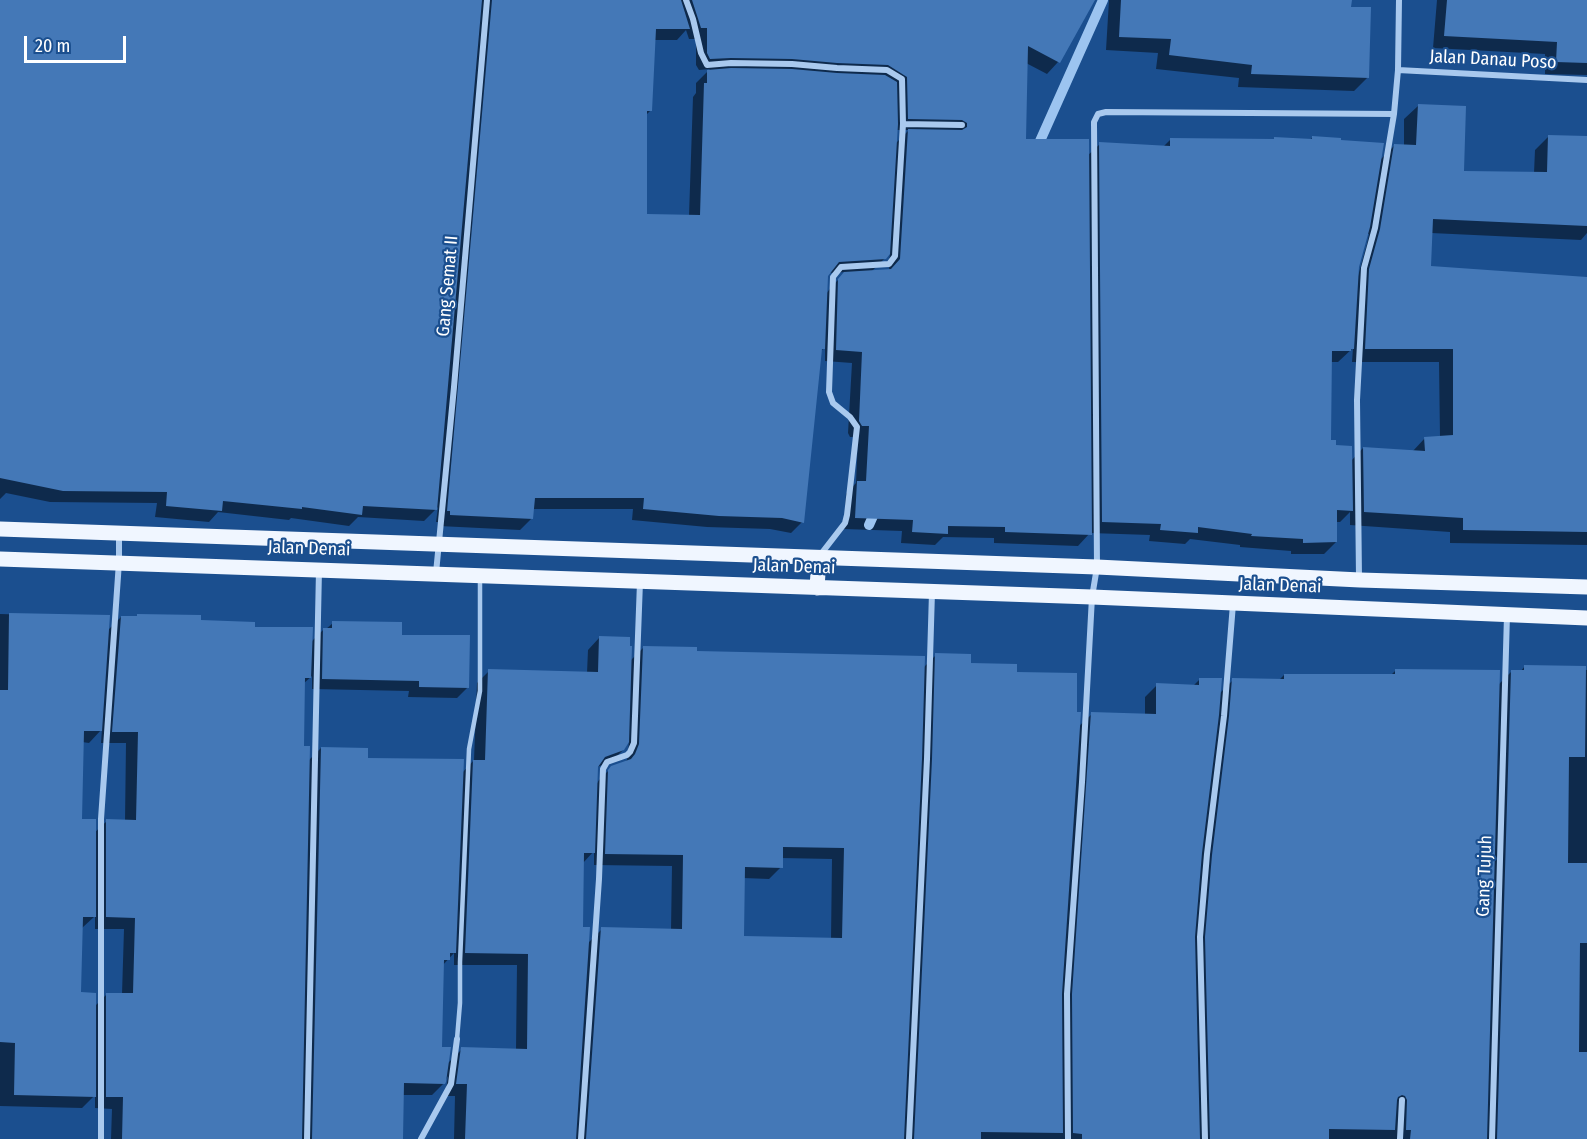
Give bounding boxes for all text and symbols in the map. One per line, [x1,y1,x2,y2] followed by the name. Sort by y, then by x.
[27,24,129,62] scale bar
[35,35,70,57] text: 20 m
[1429,46,1557,74] street label: Jalan Danau Poso
[433,235,463,337] street label: Gang Semat II
[267,537,351,561] street label: Jalan Denai
[752,555,836,579] street label: Jalan Denai
[1238,574,1322,598] street label: Jalan Denai
[1473,835,1497,917] street label: Gang Tujuh

